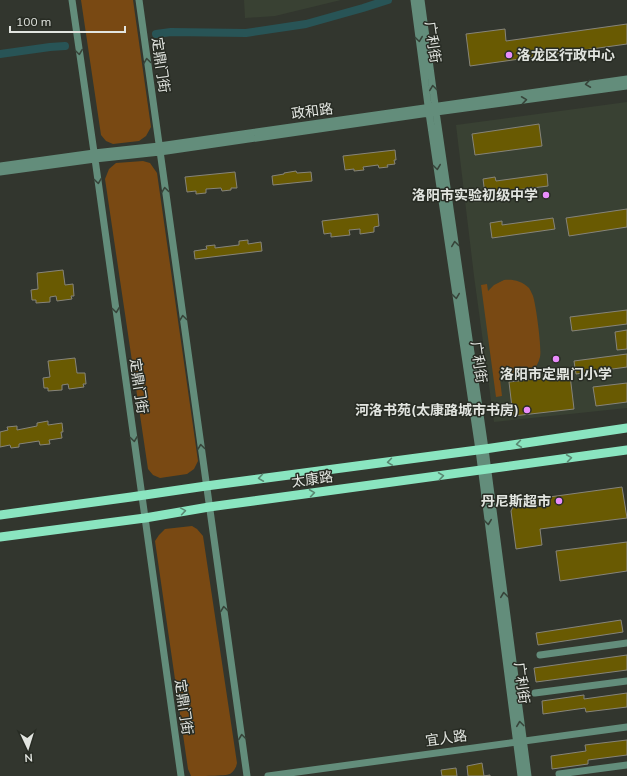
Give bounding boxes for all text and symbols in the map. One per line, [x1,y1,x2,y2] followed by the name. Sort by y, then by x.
[10,8,125,34] scale bar
[16,14,51,29] text: 100 m
[421,20,445,64] street label: 广利街
[148,36,174,94] street label: 定鼎门街
[414,36,423,42] one-way arrow
[517,46,615,64] place label: 洛龙区行政中心
[74,49,83,56] one-way arrow
[504,50,514,60] marker: 洛龙区行政中心
[143,58,152,64] one-way arrow
[585,79,591,88] one-way arrow
[429,84,438,91] one-way arrow
[521,96,527,105] one-way arrow
[290,99,334,123] street label: 政和路
[432,164,441,170] one-way arrow
[93,178,102,184] one-way arrow
[161,186,170,193] one-way arrow
[412,186,538,204] place label: 洛阳市实验初级中学
[541,190,551,200] marker: 洛阳市实验初级中学
[451,241,460,247] one-way arrow
[451,293,460,299] one-way arrow
[111,307,120,313] one-way arrow
[179,315,188,321] one-way arrow
[467,340,491,384] street label: 广利街
[551,354,561,364] marker: 洛阳市定鼎门小学
[126,357,152,415] street label: 定鼎门街
[500,365,612,383] place label: 洛阳市定鼎门小学
[355,401,519,419] place label: 河洛书苑(太康路城市书房)
[522,405,532,415] marker: 河洛书苑(太康路城市书房)
[129,436,138,442] one-way arrow
[516,439,522,448] one-way arrow
[197,444,206,450] one-way arrow
[566,454,572,463] one-way arrow
[387,457,393,466] one-way arrow
[290,467,334,491] street label: 太康路
[438,472,444,481] one-way arrow
[258,474,264,483] one-way arrow
[309,489,315,498] one-way arrow
[481,492,551,510] place label: 丹尼斯超市
[554,496,564,506] marker: 丹尼斯超市
[180,507,186,516] one-way arrow
[483,519,492,525] one-way arrow
[500,591,509,598] one-way arrow
[220,606,229,612] one-way arrow
[511,661,533,705] street label: 广利街
[171,678,197,736] street label: 定鼎门街
[516,720,525,727] one-way arrow
[424,726,468,750] street label: 宜人路
[8,728,48,768] north arrow
[238,734,247,740] one-way arrow
[24,751,33,765] text: N

